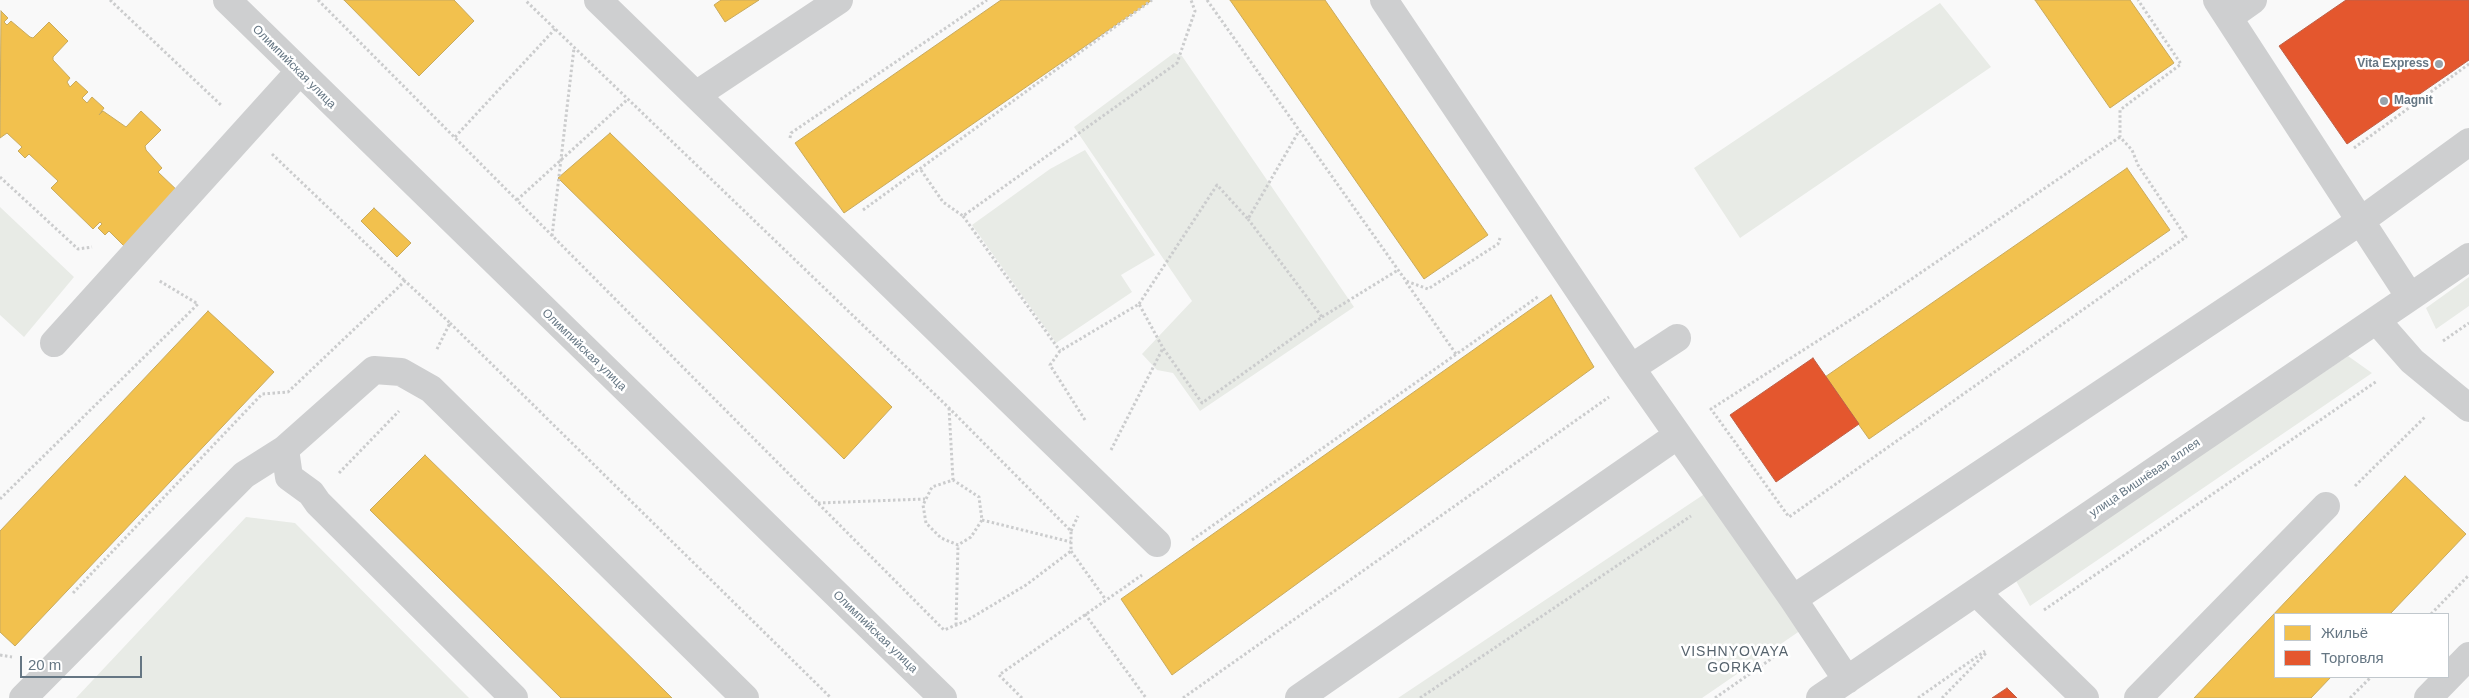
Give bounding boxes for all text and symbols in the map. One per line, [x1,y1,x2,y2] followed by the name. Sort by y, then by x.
[249,22,339,112] street label: Олимпийская улица
[2357,57,2429,71] place label: Vita Express
[2433,58,2445,70] marker: Vita Express
[2394,94,2433,108] place label: Magnit
[2378,95,2390,107] marker: Magnit
[539,306,629,394] street label: Олимпийская улица
[2087,436,2203,520] street label: улица Вишнёвая аллея
[830,588,920,676] street label: Олимпийская улица
[2274,613,2449,678] legend
[2321,624,2368,641] text: Жильё
[1680,644,1790,676] district label: VISHNYOVAYA GORKA
[22,646,145,678] scale bar
[2321,649,2384,666] text: Торговля
[28,656,61,673] text: 20 m

